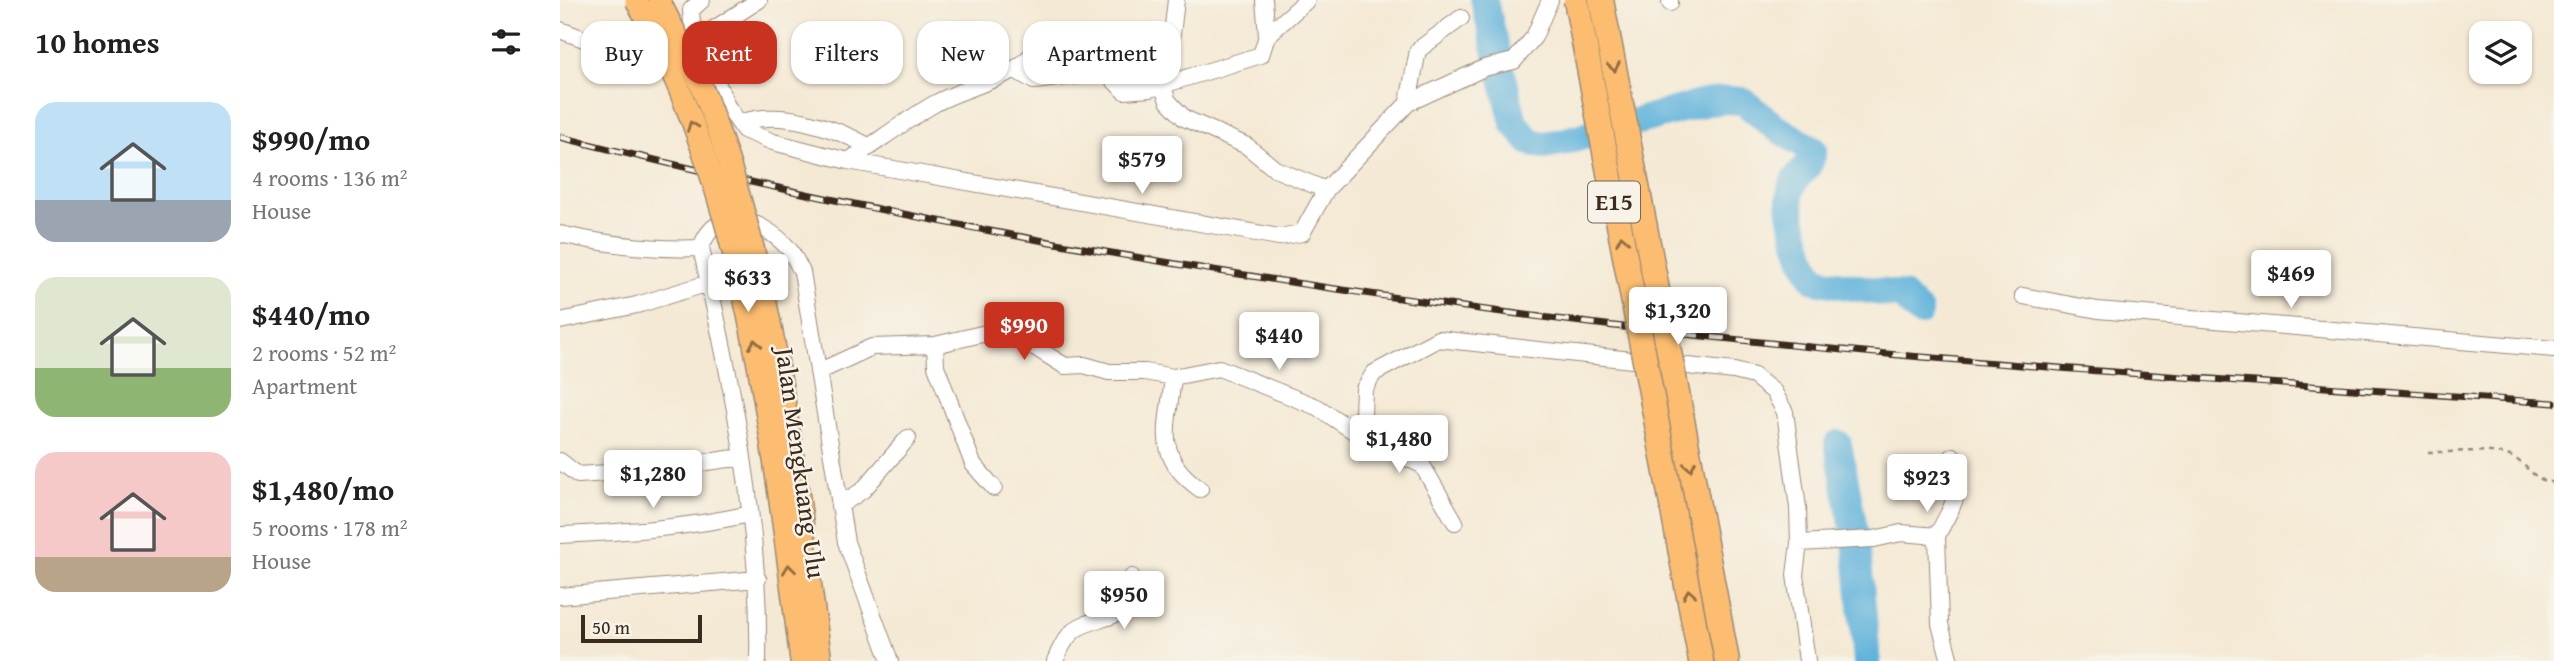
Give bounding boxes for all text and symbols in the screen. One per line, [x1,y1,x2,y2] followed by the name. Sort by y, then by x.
[35,20,160,64] text: 10 homes
[581,21,668,84] chip: Buy
[682,21,777,84] chip: Rent
[791,21,903,84] chip: Filters
[917,21,1009,84] chip: New
[1023,21,1181,84] chip: Apartment
[2469,21,2532,84] map controls
[2469,21,2532,84] button: layers
[487,23,525,61] icon: filters
[1606,61,1621,73] one-way arrow
[252,117,370,161] text: $990/mo
[686,120,700,133] one-way arrow
[91,130,175,214] icon: home
[1101,136,1183,196] pin: $579
[1118,142,1166,175] text: $579
[252,161,407,194] text: 4 rooms · 136 m²
[1588,182,1640,222] road number: E15
[252,194,311,227] text: House
[1615,234,1630,246] one-way arrow
[2250,250,2332,310] pin: $469
[707,254,789,314] pin: $633
[2267,256,2315,289] text: $469
[724,260,772,293] text: $633
[1621,288,1735,347] pin: $1,320
[252,292,370,336] text: $440/mo
[1645,293,1711,326] text: $1,320
[983,302,1065,362] pin: $990
[91,305,175,389] icon: home
[1000,308,1048,341] text: $990
[1238,312,1320,372] pin: $440
[1255,318,1303,351] text: $440
[252,336,396,369] text: 2 rooms · 52 m²
[748,338,763,350] one-way arrow
[766,342,837,581] street label: Jalan Mengkuang Ulu
[252,369,357,402] text: Apartment
[1342,416,1456,475] pin: $1,480
[1366,421,1432,454] text: $1,480
[596,450,710,510] pin: $1,280
[1886,454,1968,514] pin: $923
[620,456,686,489] text: $1,280
[1682,460,1697,472] one-way arrow
[1903,460,1951,493] text: $923
[252,467,394,511] text: $1,480/mo
[91,480,175,564] icon: home
[252,511,407,544] text: 5 rooms · 178 m²
[252,544,311,577] text: House
[782,563,797,575] one-way arrow
[1083,572,1165,631] pin: $950
[1100,577,1148,610] text: $950
[1682,588,1697,600] one-way arrow
[581,612,702,644] scale bar
[592,613,630,641] text: 50 m

